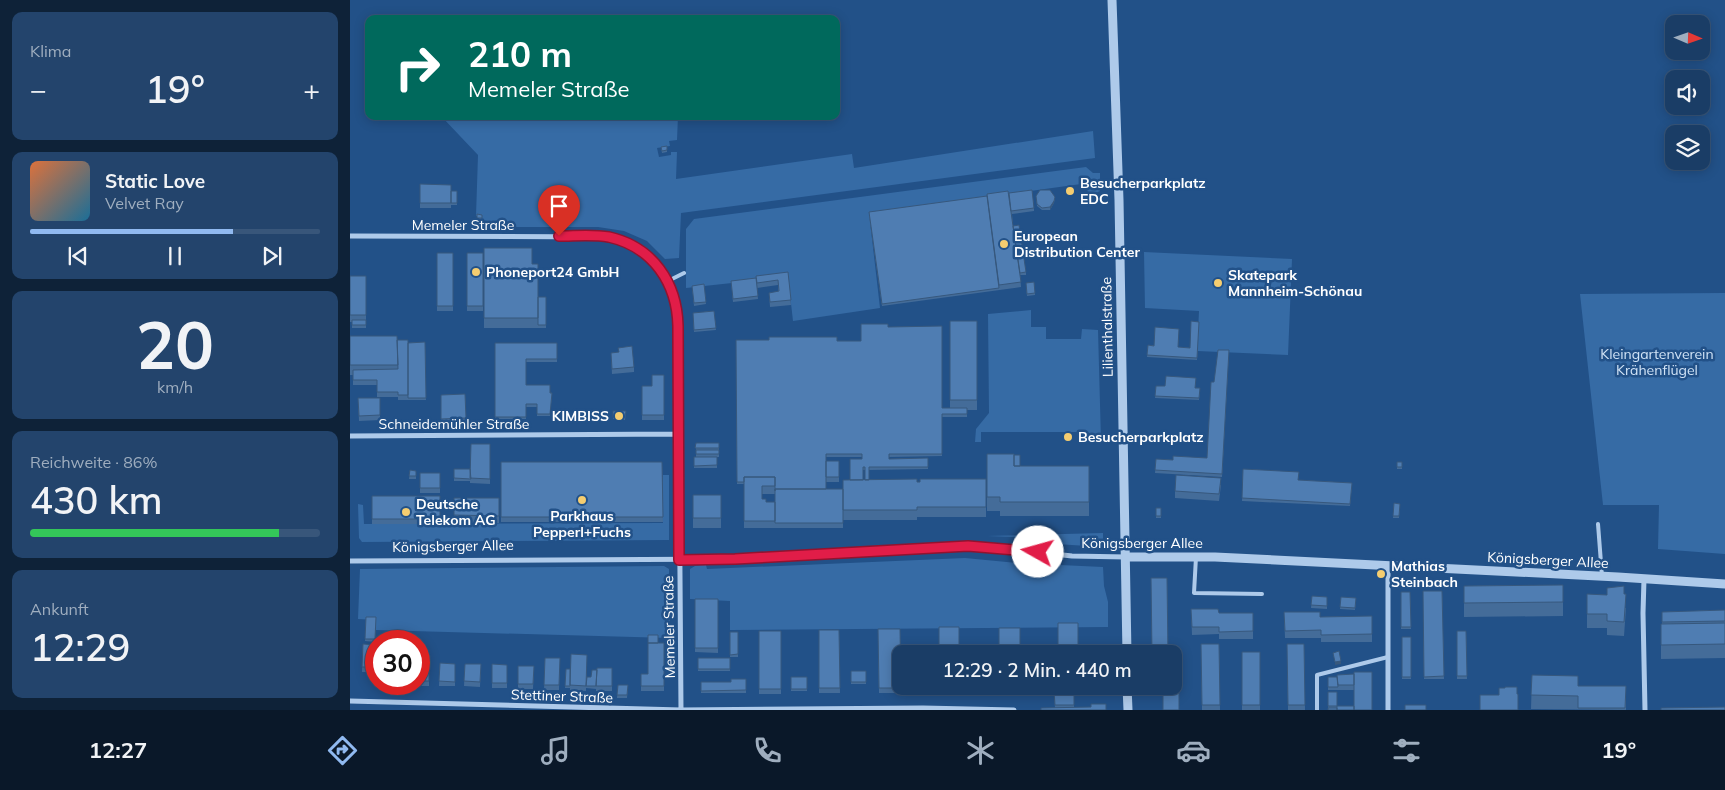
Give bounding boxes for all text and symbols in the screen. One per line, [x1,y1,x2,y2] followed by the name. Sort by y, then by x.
[1665,15,1710,60] north arrow
[1665,15,1710,170] map controls
[468,32,572,76] text: 210 m
[385,35,450,100] icon: right
[30,41,71,61] text: Klima
[145,65,205,113] text: 19°
[1665,70,1710,115] button: sound
[30,72,47,107] text: −
[303,72,320,107] text: +
[468,75,629,103] text: Memeler Straße
[1665,125,1710,170] button: layers
[105,169,205,193] text: Static Love
[1080,174,1206,208] place label: Besucherparkplatz EDC
[538,185,580,236] pin
[1064,185,1076,197] marker: Besucherparkplatz EDC
[545,192,573,220] icon: arrive
[105,193,184,213] text: Velvet Ray
[412,216,514,234] street label: Memeler Straße
[1014,227,1140,261] place label: European Distribution Center
[998,238,1010,250] marker: European Distribution Center
[64,242,92,270] icon: previous
[161,242,189,270] icon: pause
[258,242,286,270] icon: next
[486,263,619,281] place label: Phoneport24 GmbH
[470,266,482,278] marker: Phoneport24 GmbH
[1228,266,1362,300] place label: Skatepark Mannheim-Schönau
[1097,277,1117,377] street label: Lilienthalstraße
[1212,277,1224,289] marker: Skatepark Mannheim-Schönau
[136,304,214,385] text: 20
[1600,345,1714,379] park label: Kleingartenverein Krähenflügel
[157,377,193,397] text: km/h
[552,407,609,425] place label: KIMBISS
[613,410,625,422] marker: KIMBISS
[379,415,529,433] street label: Schneidemühler Straße
[1078,428,1204,446] place label: Besucherparkplatz
[1062,431,1074,443] marker: Besucherparkplatz
[30,452,157,472] text: Reichweite · 86%
[30,476,163,524] text: 430 km
[576,494,588,506] marker: Parkhaus Pepperl+Fuchs
[416,495,496,529] place label: Deutsche Telekom AG
[400,506,412,518] marker: Deutsche Telekom AG
[533,507,631,541] place label: Parkhaus Pepperl+Fuchs
[1011,525,1063,577] position arrow
[1081,534,1203,552] street label: Königsberger Allee
[392,536,514,556] street label: Königsberger Allee
[1487,548,1609,572] street label: Königsberger Allee
[1391,557,1458,591] place label: Mathias Steinbach
[1375,568,1387,580] marker: Mathias Steinbach
[659,575,679,679] street label: Memeler Straße
[30,599,89,619] text: Ankunft
[30,623,130,671] text: 12:29
[365,630,430,695] speed limit sign: 30
[942,658,1132,682] text: 12:29 · 2 Min. · 440 m
[511,685,613,707] street label: Stettiner Straße
[325,733,360,768] icon: directions
[538,733,573,768] icon: music
[750,733,785,768] icon: phone
[963,733,998,768] icon: climate
[1176,733,1211,768] icon: car
[1389,733,1424,768] icon: filters
[89,736,147,764] text: 12:27
[1601,736,1636,764] text: 19°

